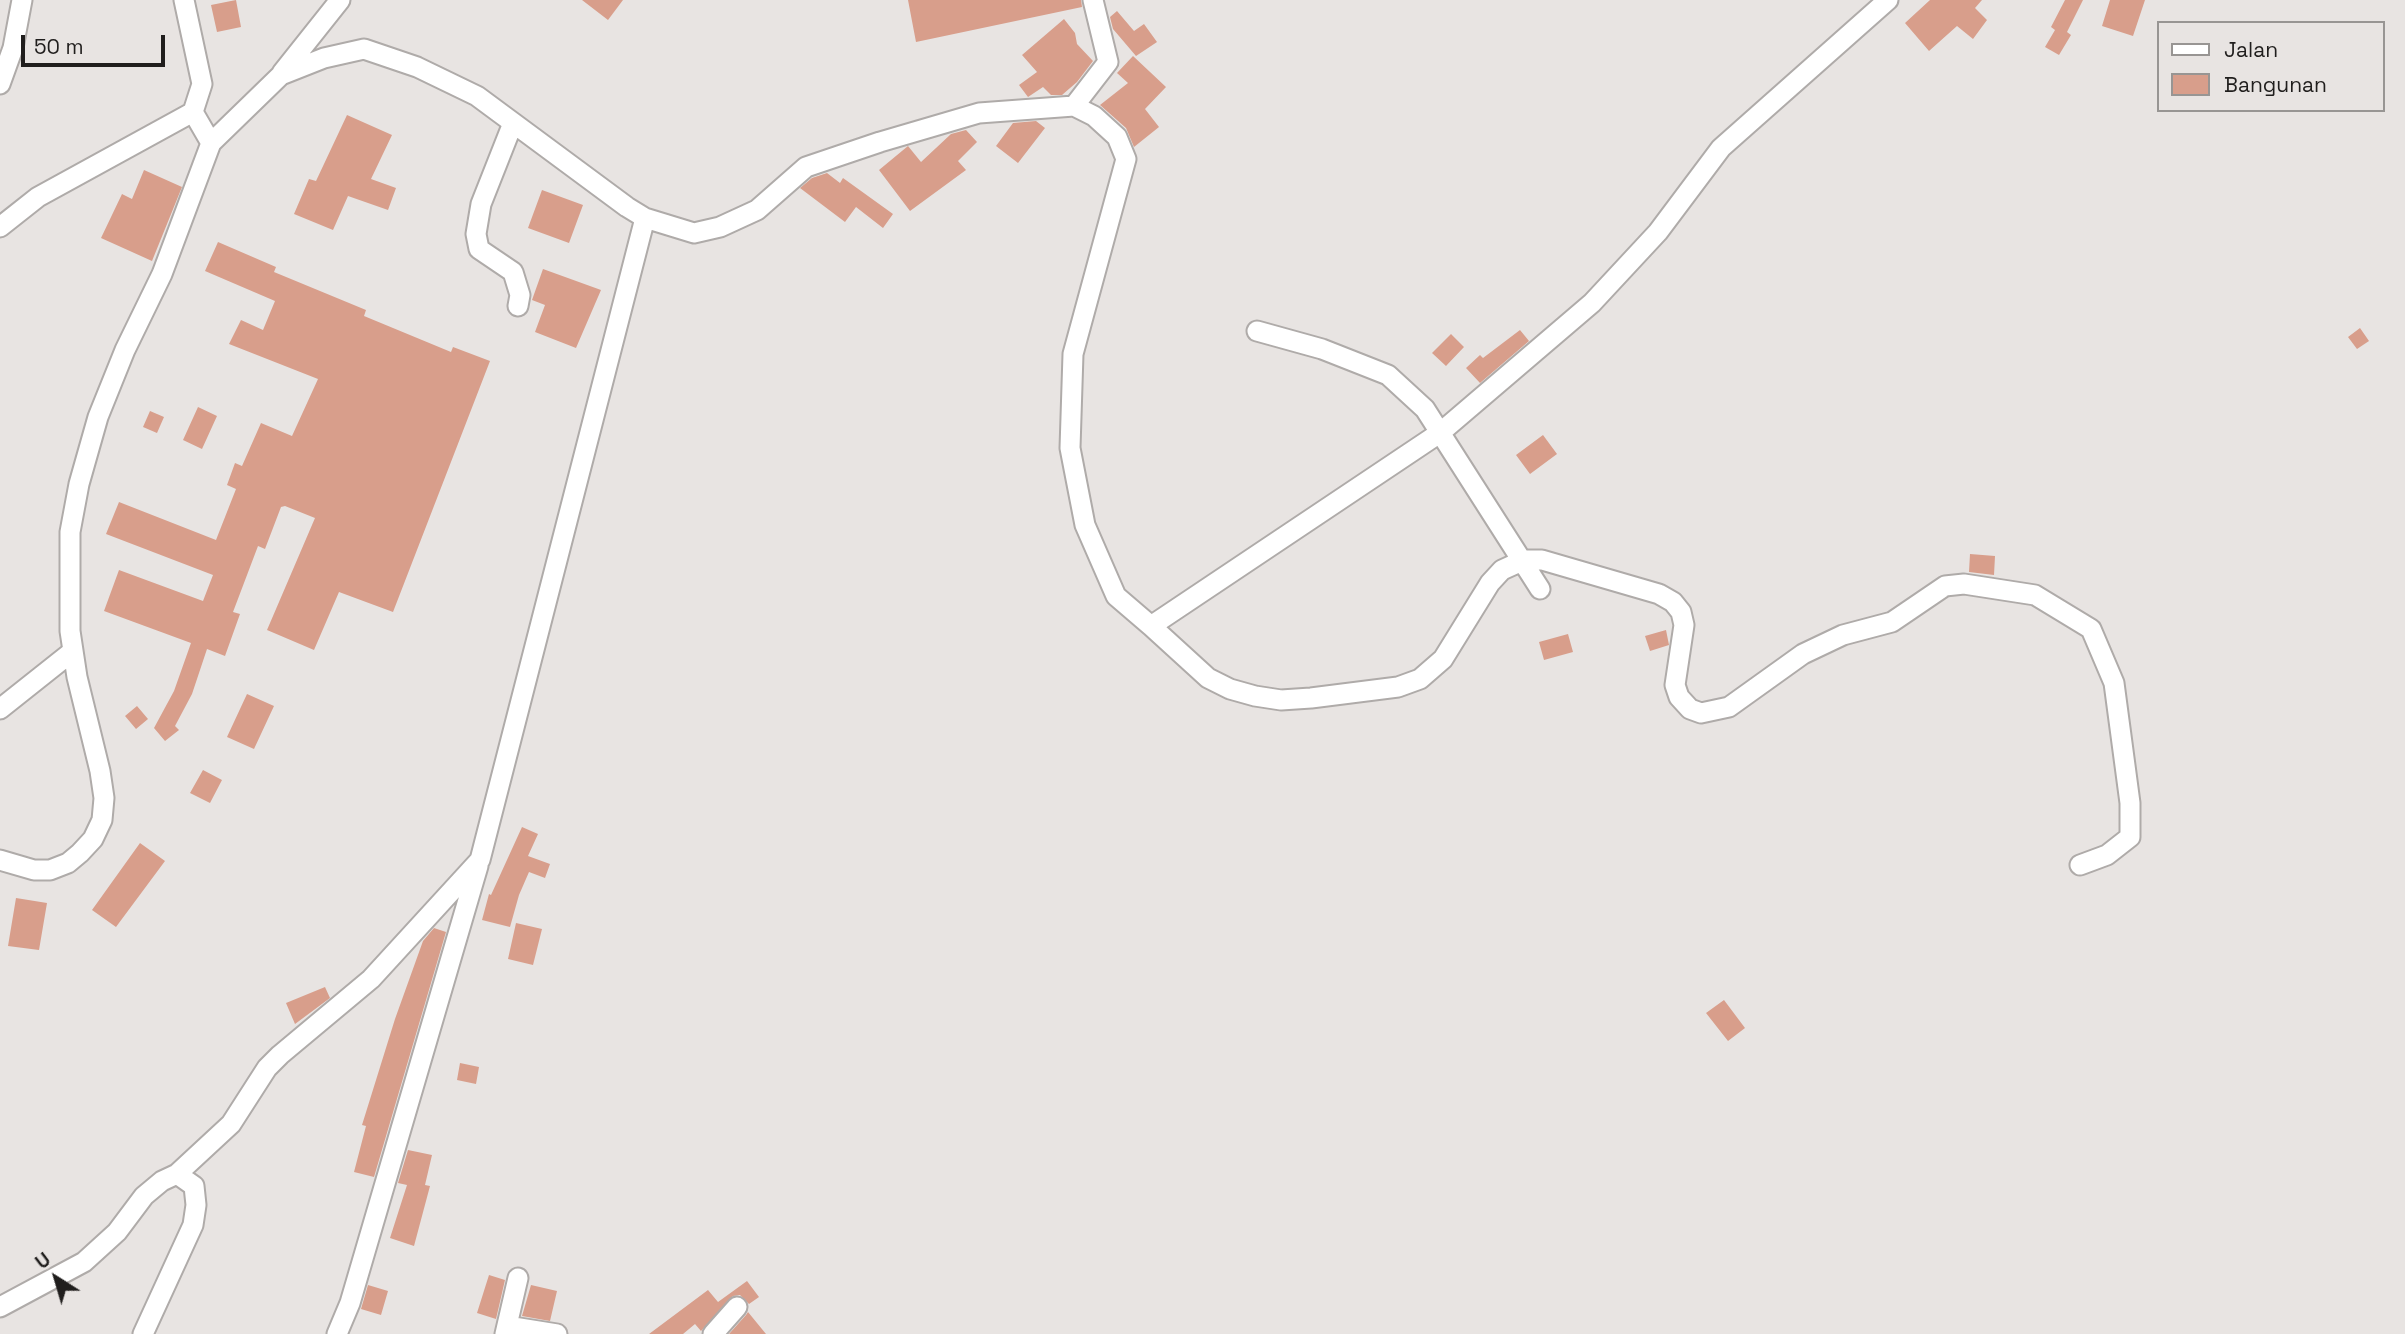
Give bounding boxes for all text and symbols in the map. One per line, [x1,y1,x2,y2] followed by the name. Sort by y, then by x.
[24,21,168,65] scale bar
[2156,21,2384,112] legend
[34,33,84,60] text: 50 m
[2224,36,2278,63] text: Jalan
[2224,71,2327,98] text: Bangunan
[21,1243,91,1313] north arrow
[30,1247,56,1275] text: U

